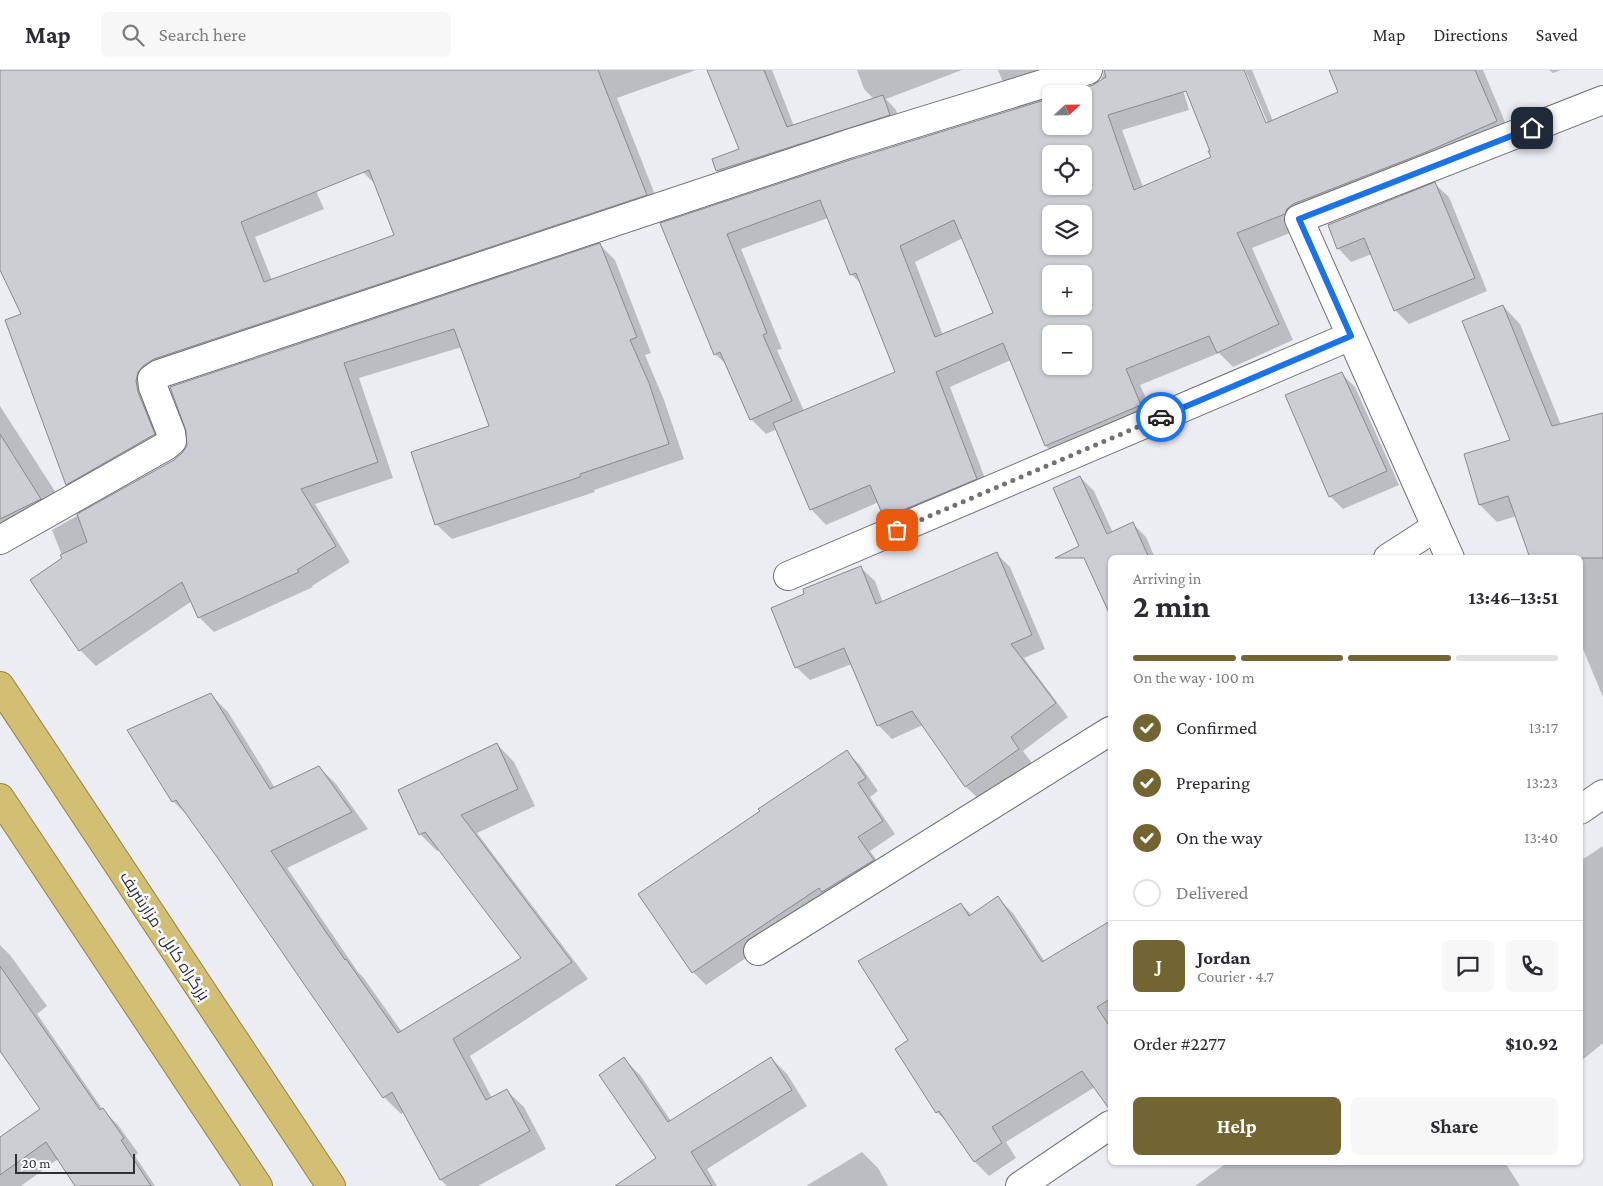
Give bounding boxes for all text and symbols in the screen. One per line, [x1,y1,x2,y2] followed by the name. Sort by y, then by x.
[101,12,451,57] search box
[25,21,71,48] text: Map
[119,21,147,49] icon: search
[159,24,246,45] text: Search here
[1373,25,1405,45] text: Map
[1433,25,1508,45] text: Directions
[1536,25,1578,45] text: Saved
[1042,85,1092,135] north arrow
[1042,85,1092,375] map controls
[1511,107,1553,149] pin
[1518,114,1546,142] icon: home
[1042,145,1092,195] button: locate
[1042,205,1092,255] button: layers
[1042,265,1092,315] button: +
[1042,325,1092,375] button: −
[1136,392,1186,442] courier
[1147,403,1175,431] icon: car
[876,509,918,551] pin
[883,516,911,544] icon: bag
[1133,570,1201,587] text: Arriving in
[1468,587,1558,608] text: 13:46–13:51
[1133,588,1210,624] text: 2 min
[1133,669,1255,686] text: On the way · 100 m
[1133,714,1161,742] icon: check
[1176,717,1257,738] text: Confirmed
[1529,719,1558,736] text: 13:17
[1133,769,1161,797] icon: check
[1176,772,1250,793] text: Preparing
[1526,774,1558,791] text: 13:23
[1133,824,1161,852] icon: check
[1176,827,1262,848] text: On the way
[1524,829,1558,846] text: 13:40
[115,868,213,1005] street label: بزرگراه کابل - مزارشریف
[1176,882,1249,903] text: Delivered
[1442,940,1494,992] button: chat
[1506,940,1558,992] button: phone
[1197,947,1251,968] text: Jordan
[1156,955,1162,976] text: J
[1197,968,1274,985] text: Courier · 4.7
[1133,1033,1226,1054] text: Order #2277
[1505,1033,1558,1054] text: $10.92
[1133,1097,1341,1155] button: Help
[1351,1097,1558,1155] button: Share
[15,1151,135,1174] scale bar
[22,1155,50,1171] text: 20 m

